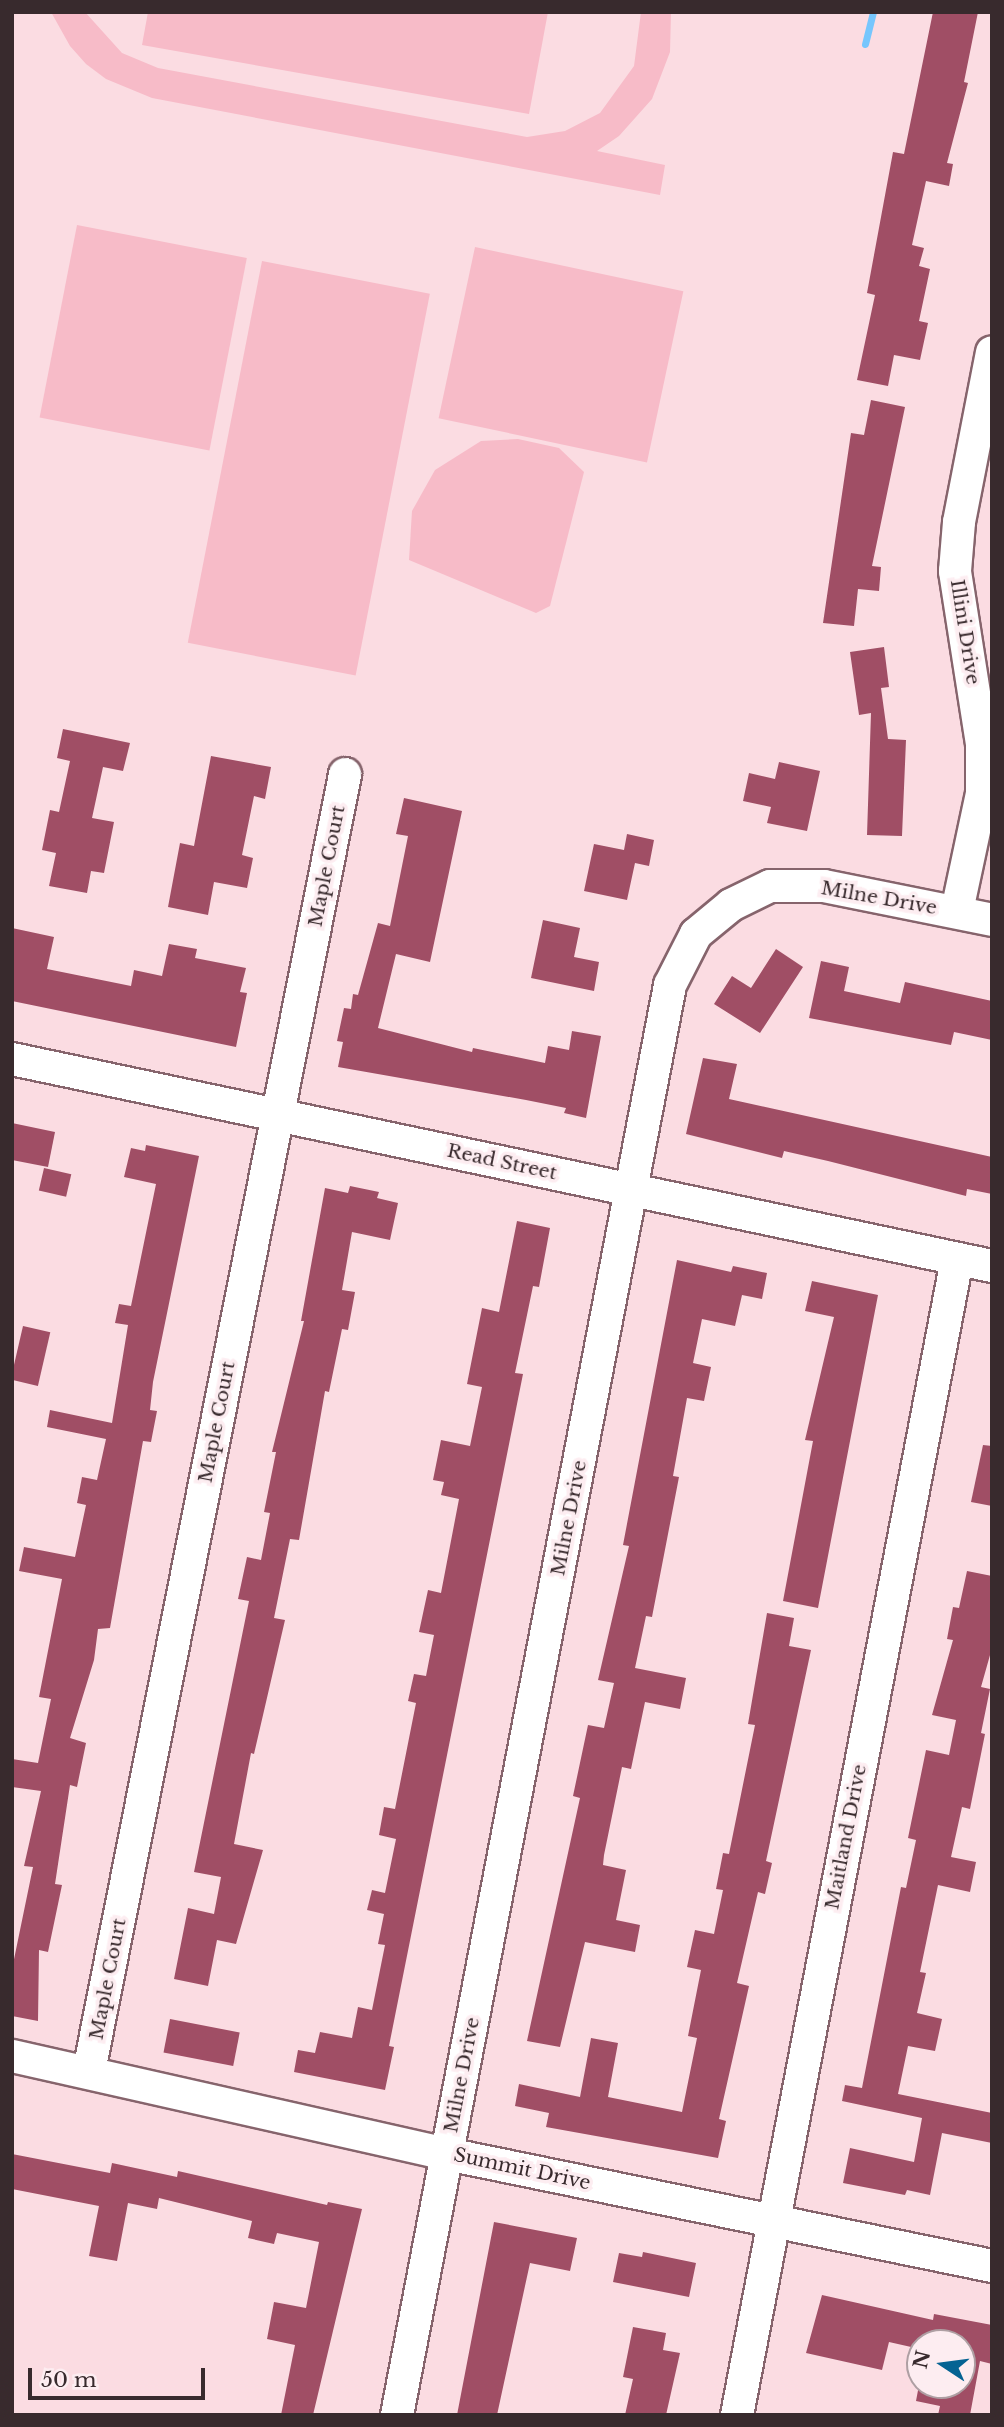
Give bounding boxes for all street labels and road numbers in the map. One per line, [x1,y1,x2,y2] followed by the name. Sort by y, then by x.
[945,578,985,686] street label: Illini Drive
[304,803,350,929] street label: Maple Court
[819,877,939,919] street label: Milne Drive
[445,1139,559,1185] street label: Read Street
[194,1359,240,1485] street label: Maple Court
[547,1458,591,1578] street label: Milne Drive
[821,1763,871,1911] street label: Maitland Drive
[85,1916,131,2042] street label: Maple Court
[440,2015,484,2135] street label: Milne Drive
[452,2143,592,2195] street label: Summit Drive

